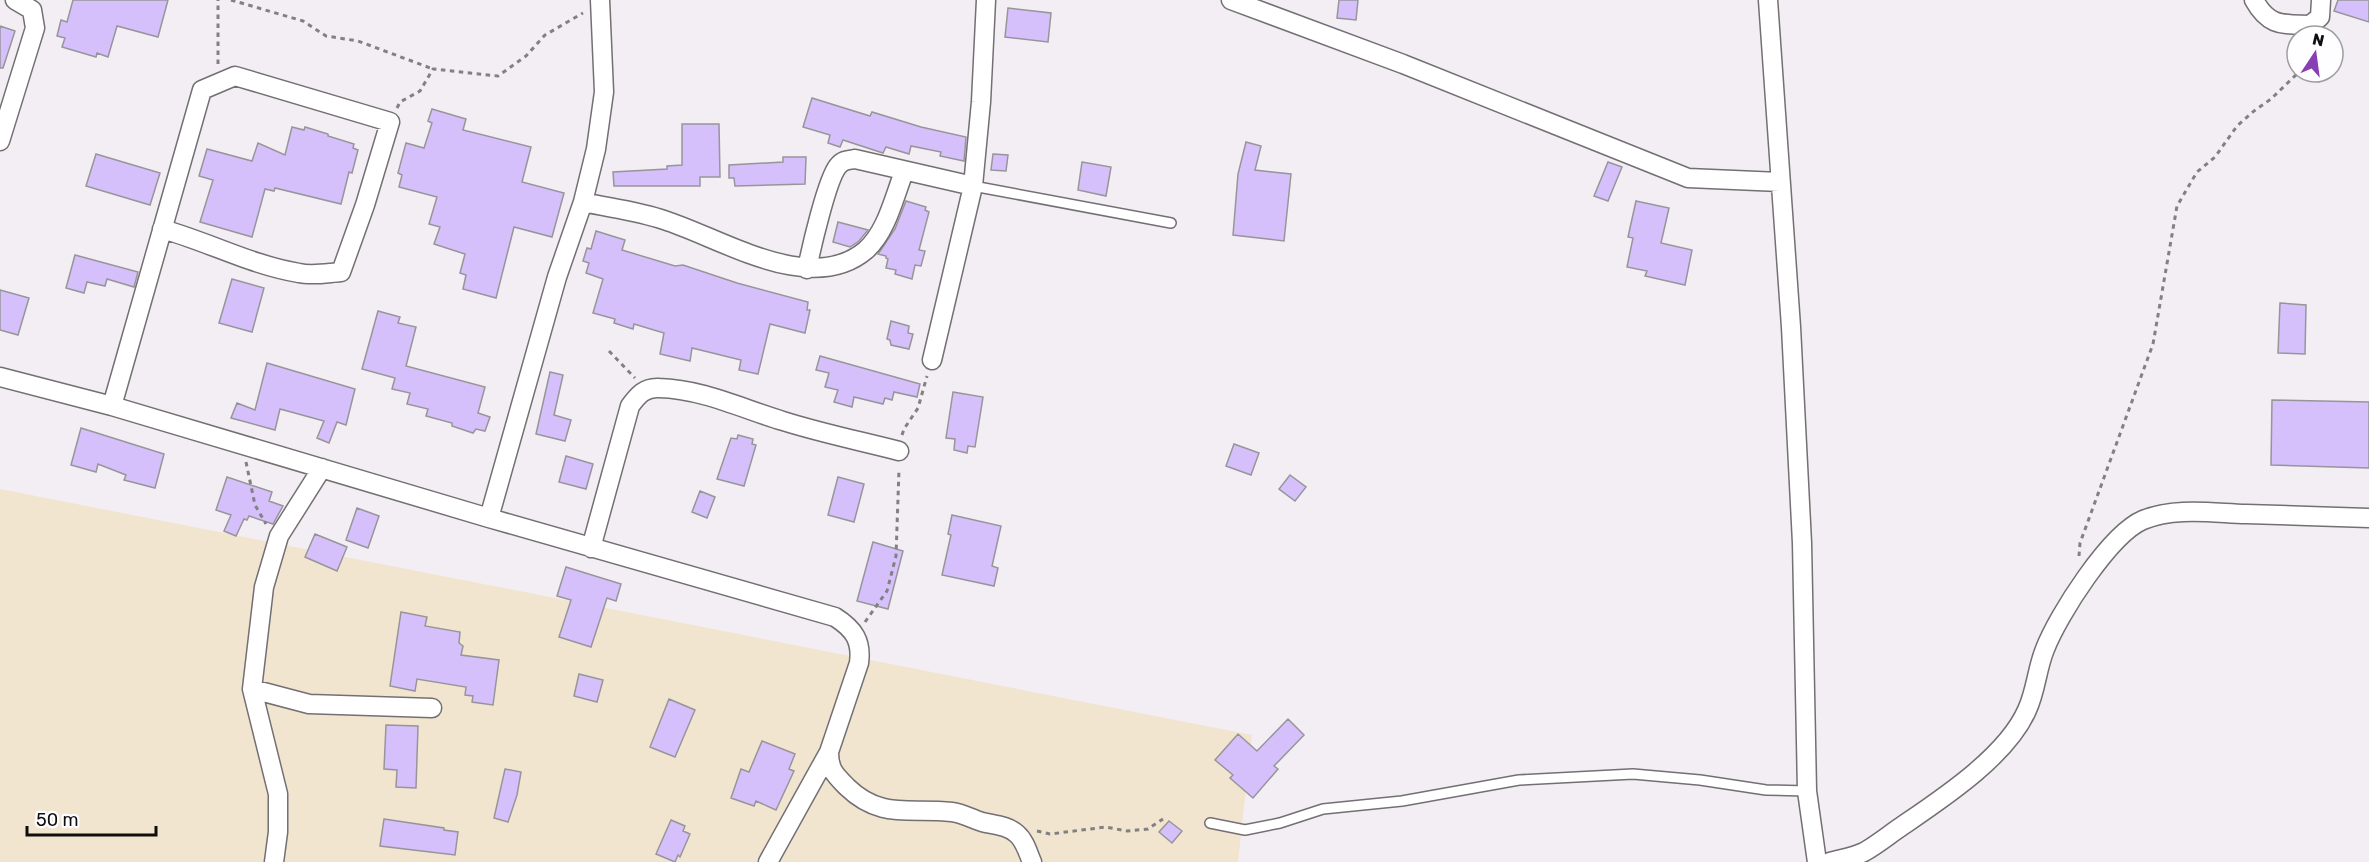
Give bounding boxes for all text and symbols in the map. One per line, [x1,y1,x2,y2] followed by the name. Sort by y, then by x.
[2285,24,2345,84] north arrow
[2311,29,2326,50] text: N
[27,799,156,837] scale bar
[36,809,79,831] text: 50 m

